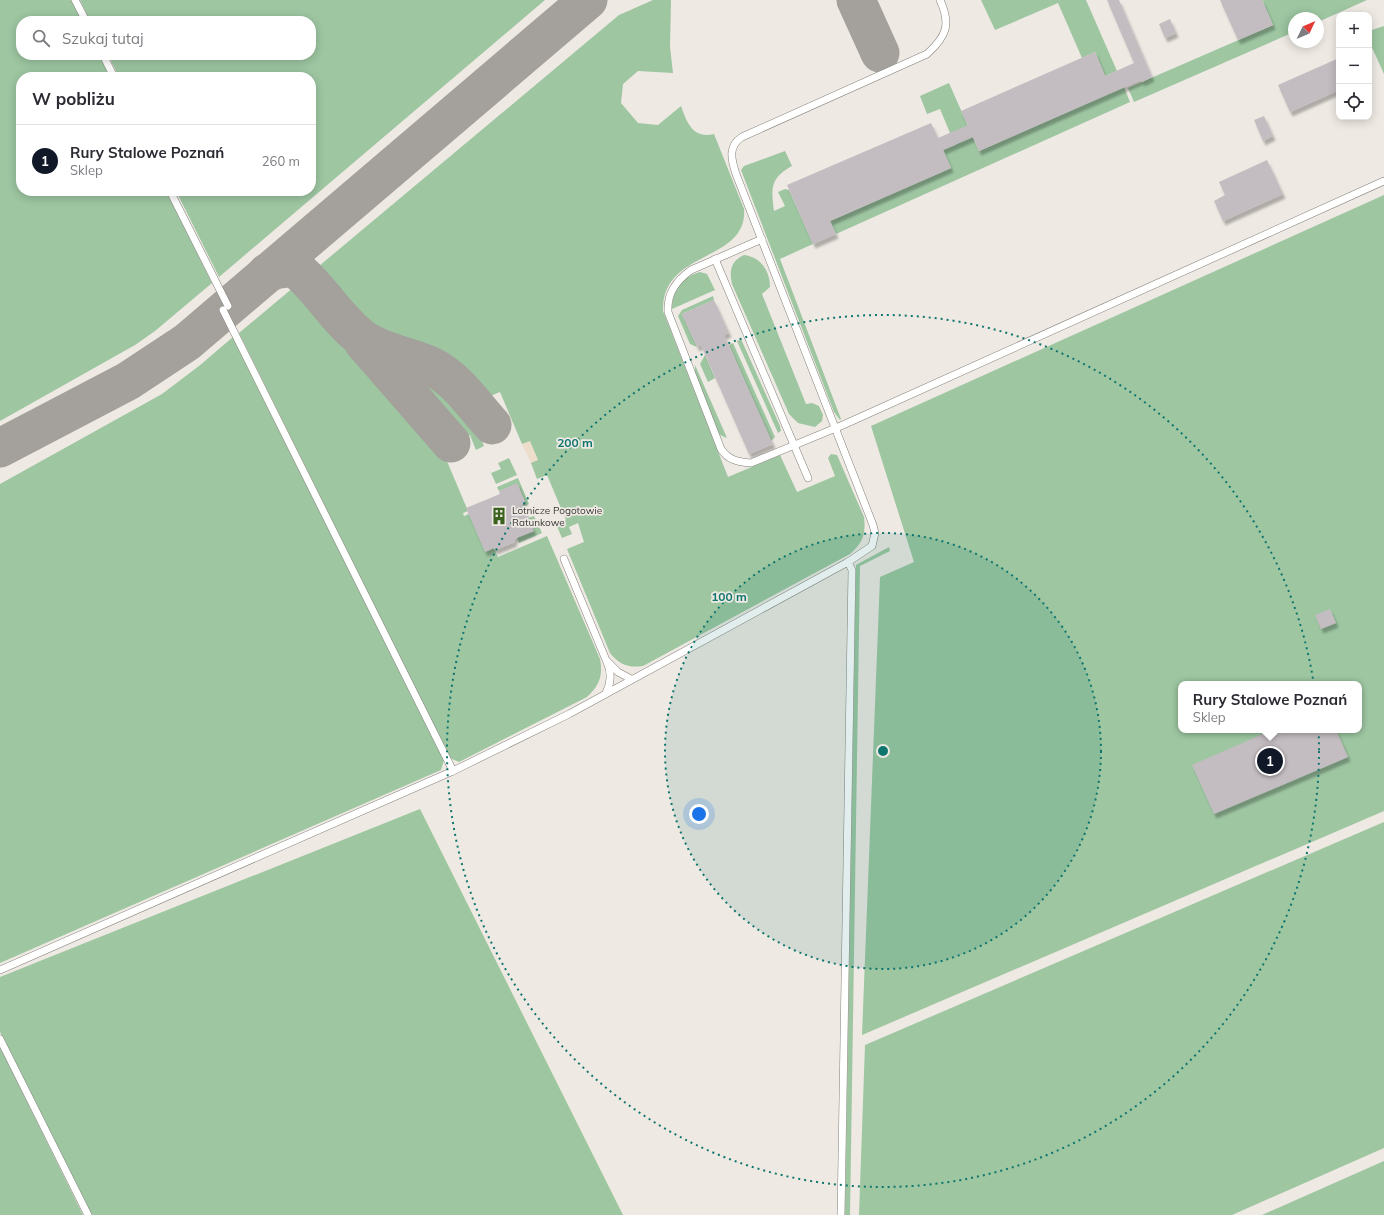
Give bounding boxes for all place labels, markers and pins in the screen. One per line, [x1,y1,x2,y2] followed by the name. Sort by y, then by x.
[512,504,602,529] place label: Lotnicze Pogotowie Ratunkowe
[489,506,509,526] building icon: Lotnicze Pogotowie Ratunkowe
[876,744,890,758] centre of rings
[1257,746,1283,776] pin: 1

